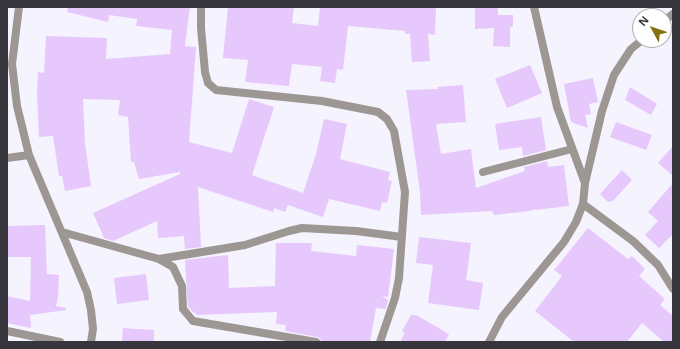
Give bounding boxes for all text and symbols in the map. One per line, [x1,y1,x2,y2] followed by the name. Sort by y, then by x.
[632,8,672,48] north arrow
[635,12,652,29] text: N

